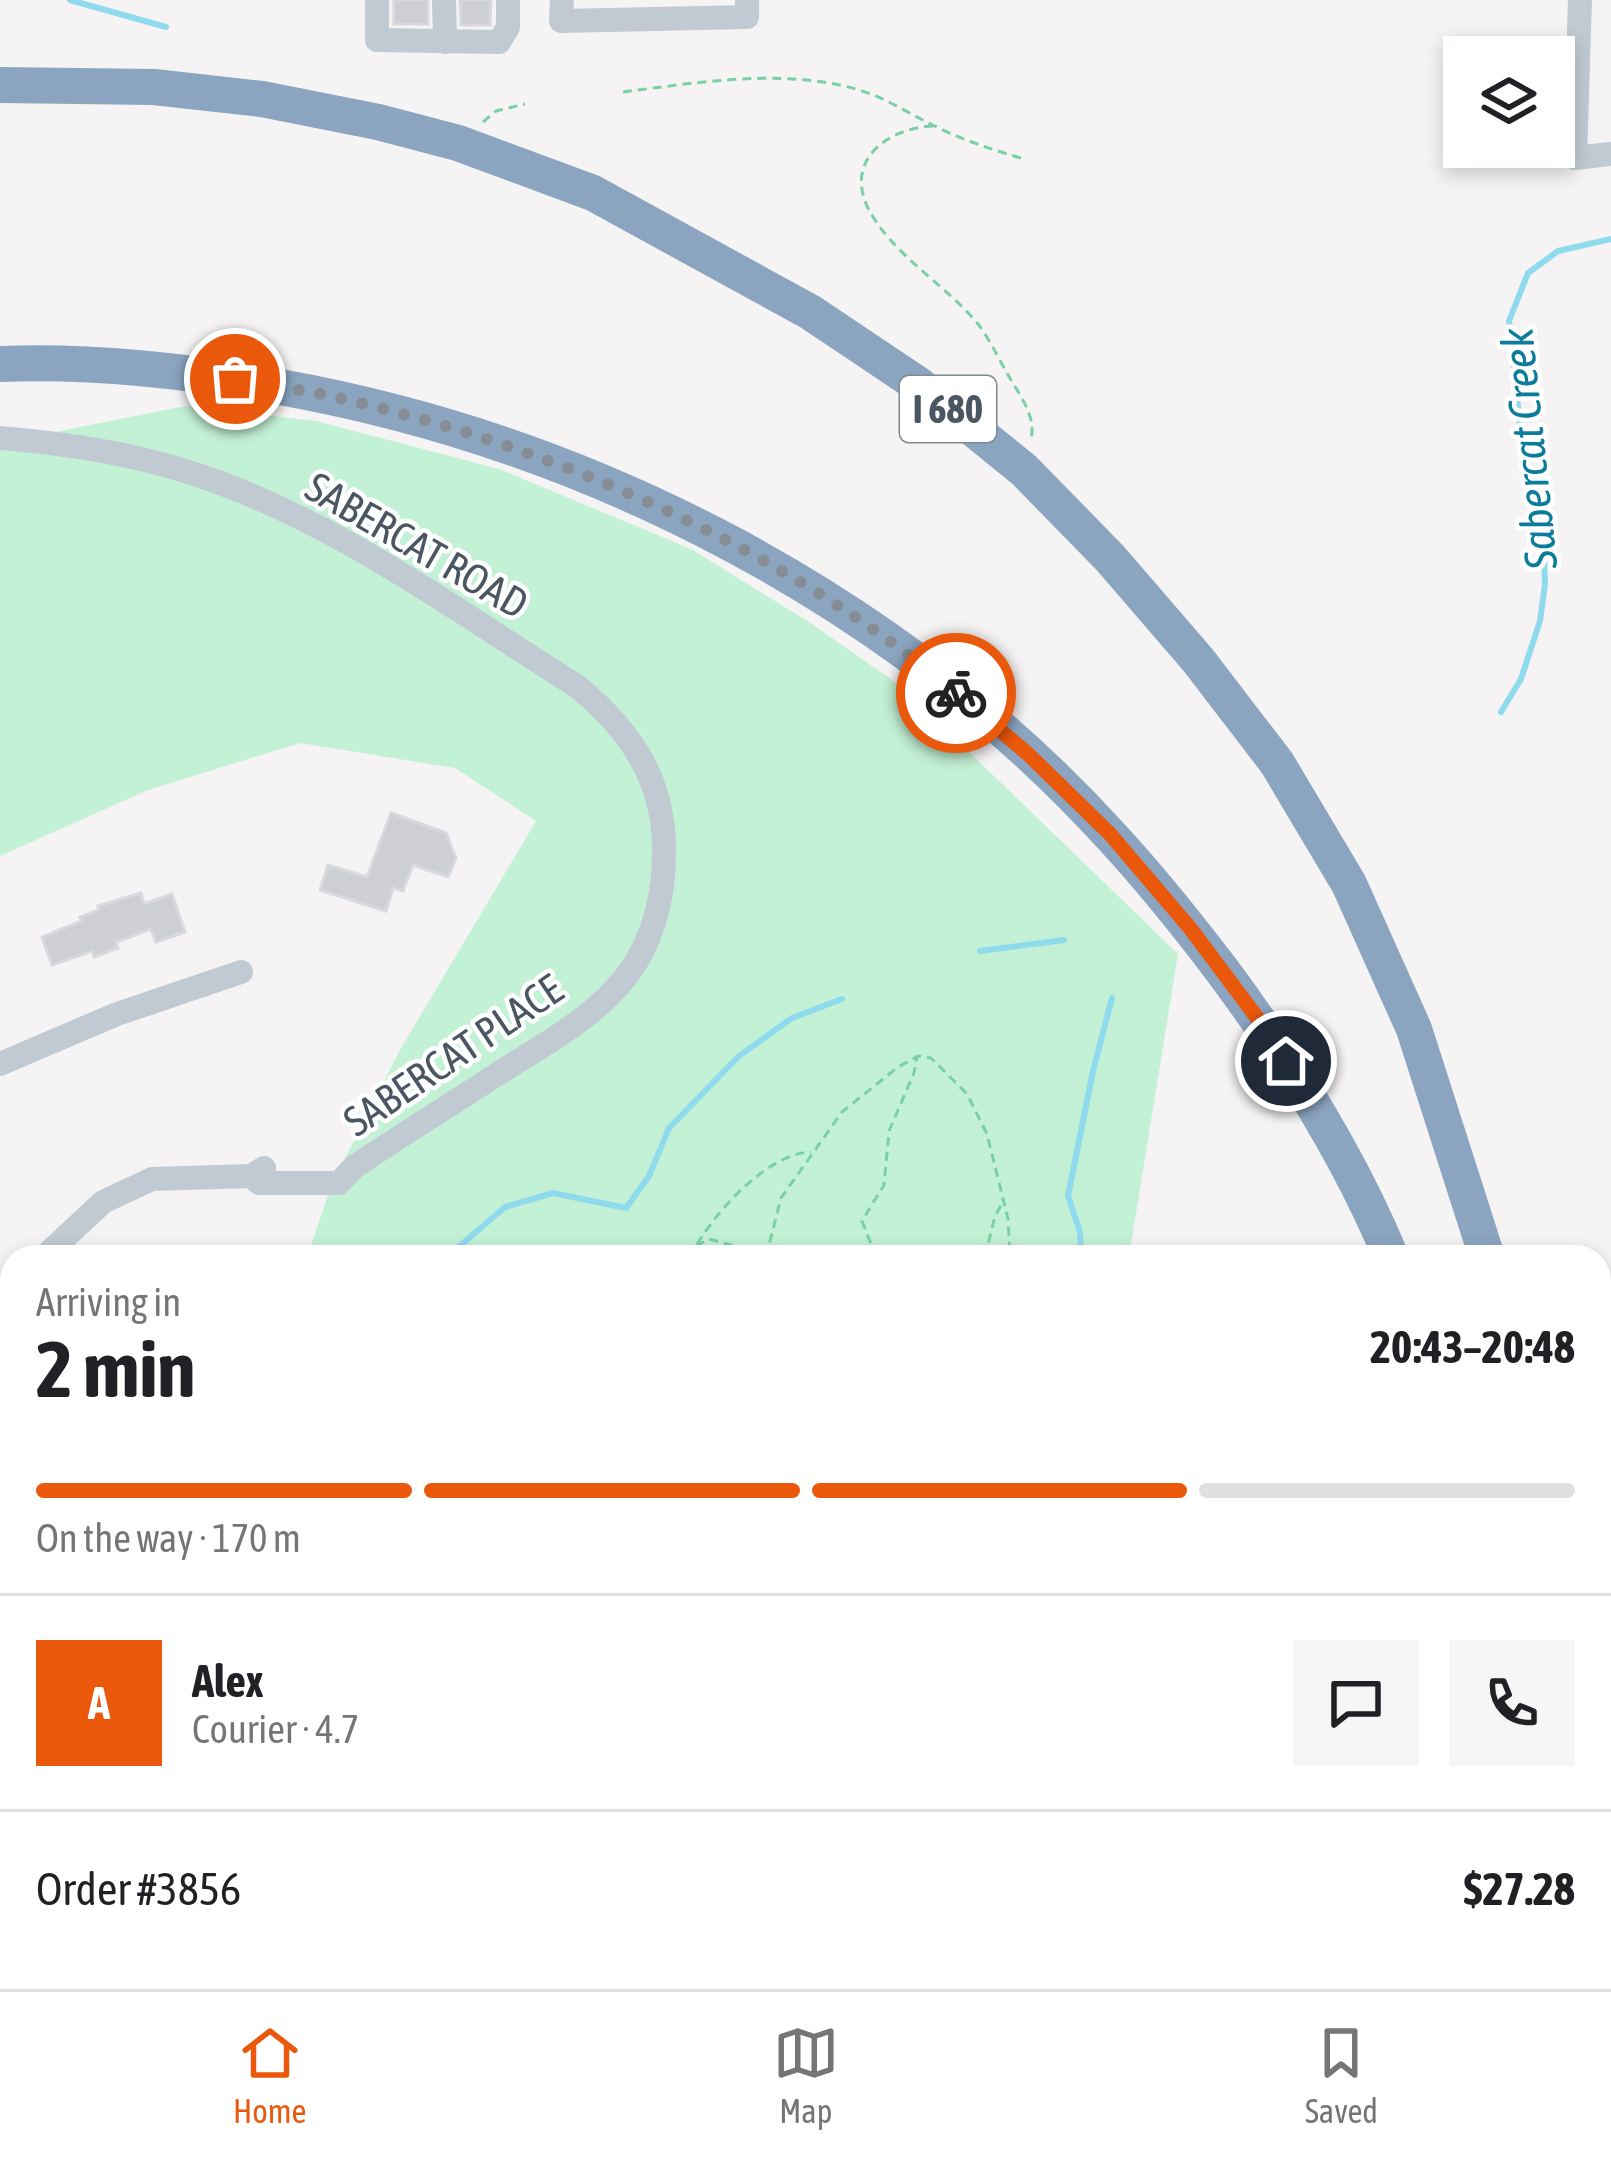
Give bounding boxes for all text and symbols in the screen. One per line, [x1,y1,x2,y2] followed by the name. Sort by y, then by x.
[1443,36,1575,168] map controls
[1443,36,1575,168] button: layers
[1490,325,1568,573] water label: Sabercat Creek
[184,328,286,430] pin
[202,346,268,412] icon: bag
[900,376,996,442] road number: I 680
[298,462,536,628] street label: SABERCAT ROAD
[896,633,1016,753] courier
[923,660,989,726] icon: bike
[335,964,571,1146] street label: SABERCAT PLACE
[1235,1010,1337,1112] pin
[1253,1028,1319,1094] icon: home
[36,1280,181,1324] text: Arriving in
[1370,1321,1575,1373] text: 20:43–20:48
[36,1324,195,1414] text: 2 min
[36,1516,301,1560] text: On the way · 170 m
[1293,1640,1419,1766] button: chat
[1449,1640,1575,1766] button: phone
[192,1655,264,1707] text: Alex
[88,1677,110,1729] text: A
[192,1707,359,1751] text: Courier · 4.7
[36,1863,241,1915] text: Order #3856
[1463,1863,1575,1915] text: $27.28
[233,2020,307,2130] tab: Home
[773,2020,839,2130] tab: Map
[1305,2020,1378,2130] tab: Saved

